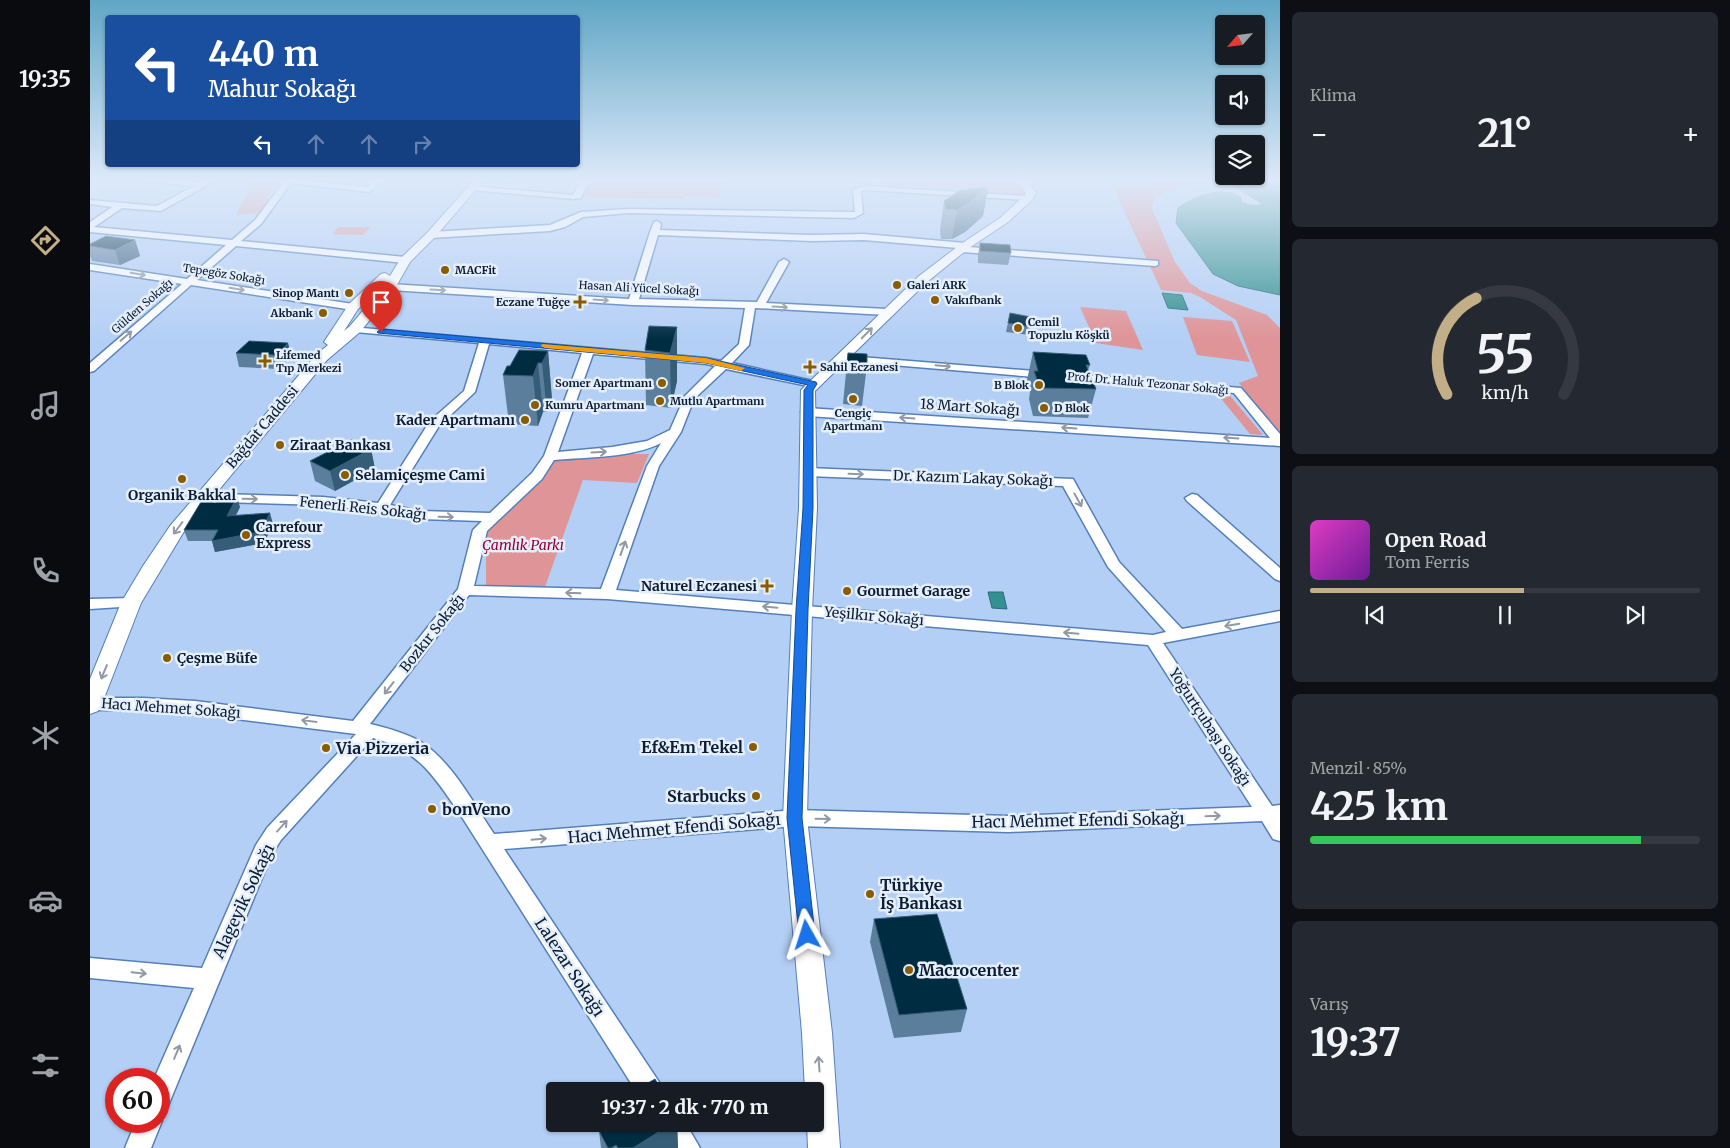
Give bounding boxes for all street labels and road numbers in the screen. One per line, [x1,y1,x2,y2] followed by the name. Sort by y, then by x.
[182,261,267,288] street label: Tepegöz Sokağı
[108,275,176,336] street label: Gülden Sokağı
[578,278,700,298] street label: Hasan Ali Yücel Sokağı
[1067,369,1230,397] street label: Prof. Dr. Haluk Tezonar Sokağı
[222,381,302,472] street label: Bağdat Caddesi
[919,395,1021,419] street label: 18 Mart Sokağı
[893,466,1054,490] street label: Dr. Kazım Lakay Sokağı
[299,492,428,524] street label: Fenerli Reis Sokağı
[396,590,468,676] street label: Bozkır Sokağı
[822,603,925,629] street label: Yeşilkır Sokağı
[1165,664,1255,790] street label: Yoğurtçubaşı Sokağı
[101,694,242,722] street label: Hacı Mehmet Sokağı
[971,808,1185,832] street label: Hacı Mehmet Efendi Sokağı
[567,809,781,847] street label: Hacı Mehmet Efendi Sokağı
[207,841,278,962] street label: Alageyik Sokağı
[531,914,609,1020] street label: Lalezar Sokağı

